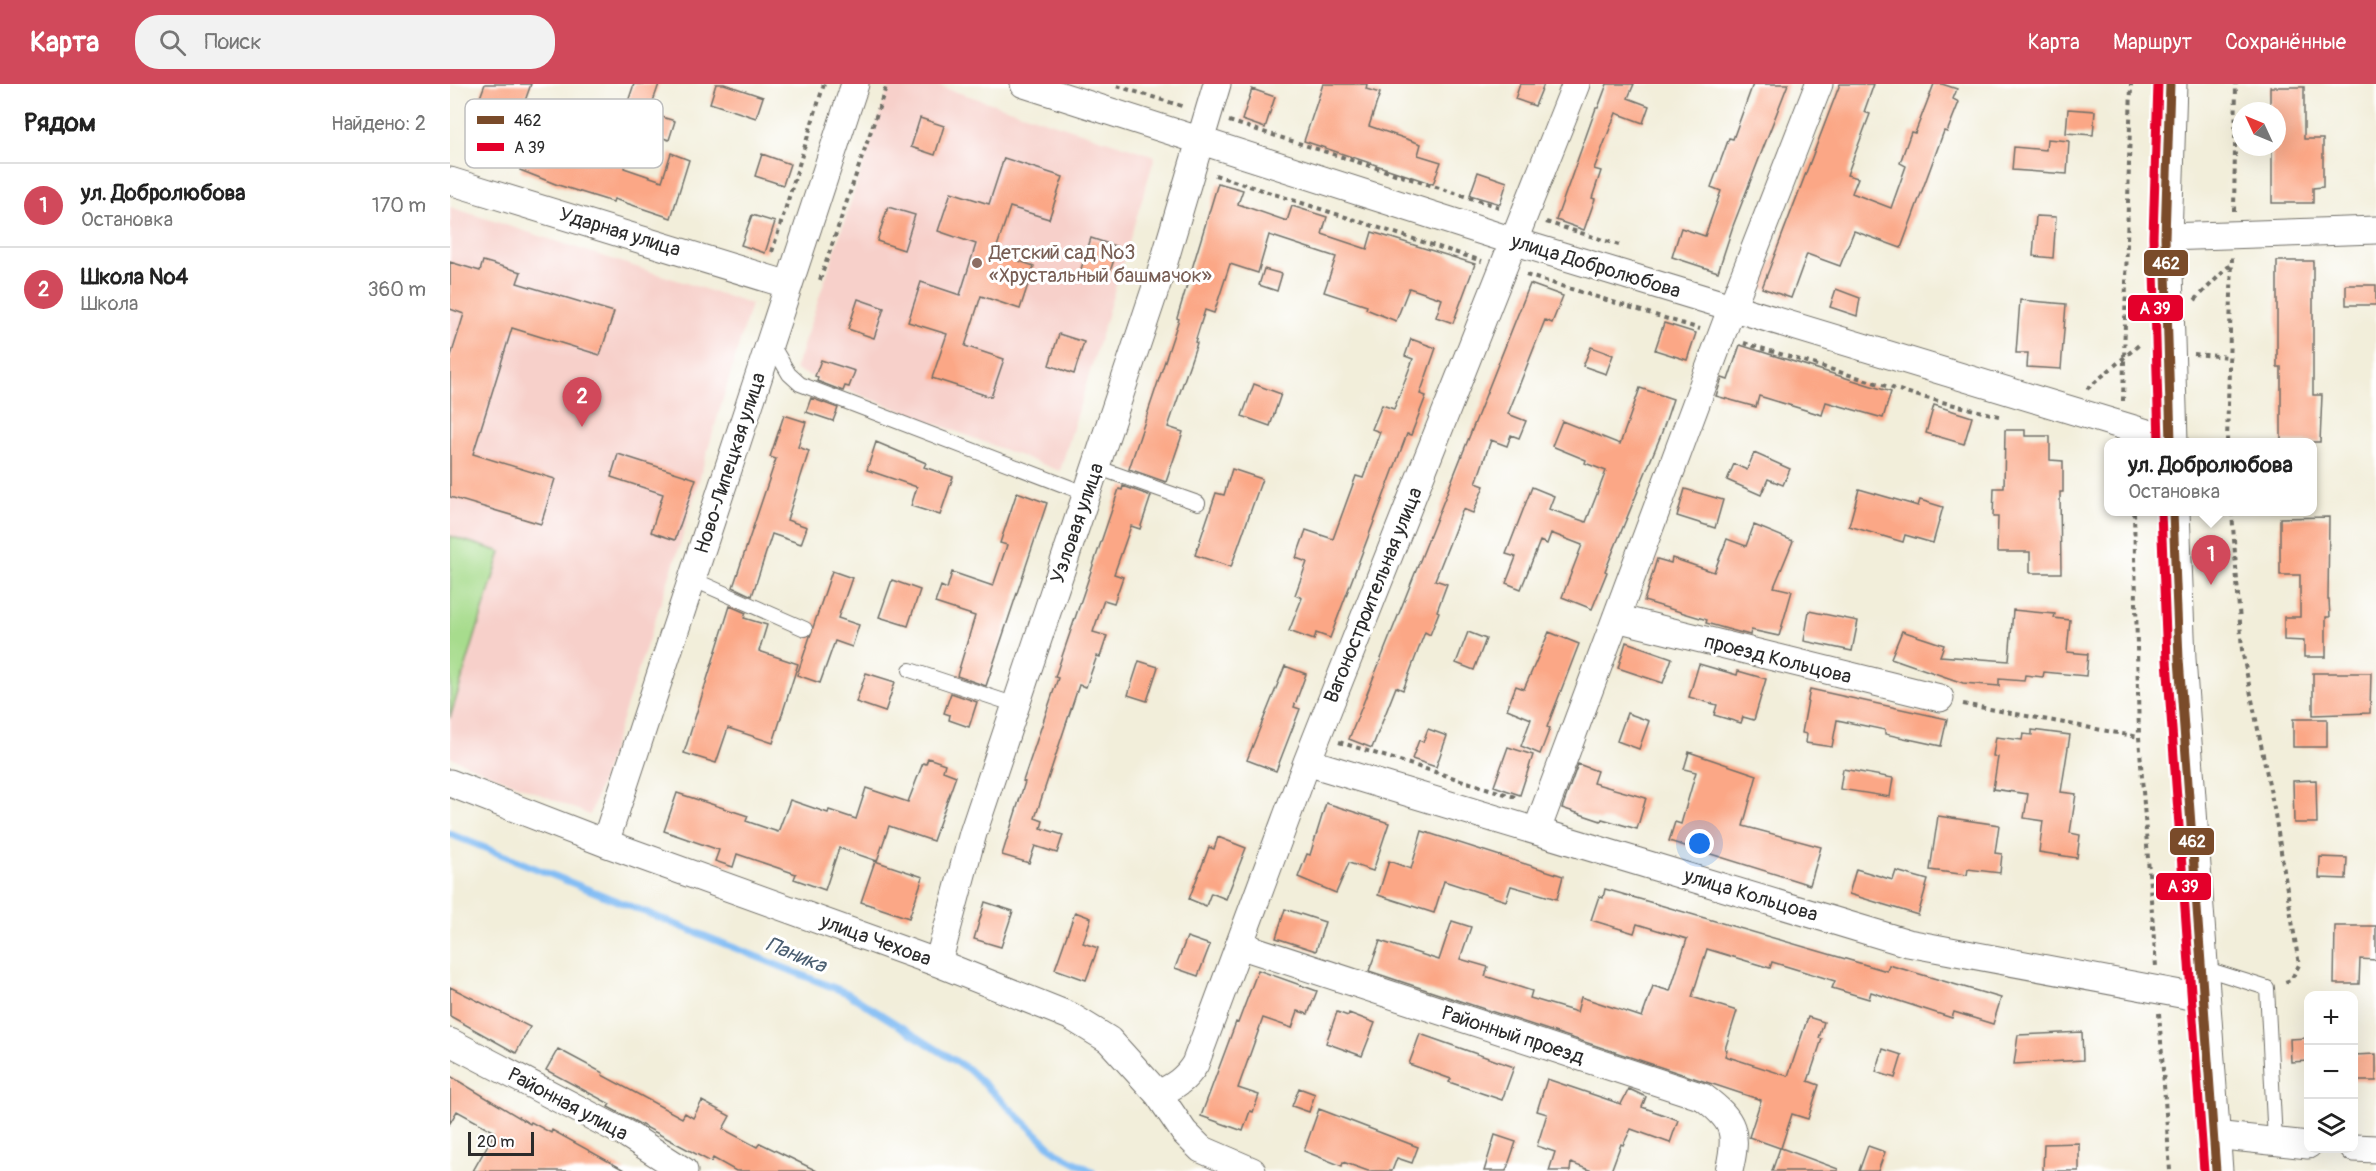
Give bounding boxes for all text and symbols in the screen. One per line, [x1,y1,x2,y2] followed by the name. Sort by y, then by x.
[135,15,555,69] search box
[30,25,99,60] text: Карта
[156,26,189,59] icon: search
[204,28,262,56] text: Поиск
[2028,29,2080,56] text: Карта
[2113,29,2192,56] text: Маршрут
[2225,29,2346,56] text: Сохранённые
[465,99,663,168] legend
[2232,102,2286,156] north arrow
[24,107,96,139] text: Рядом
[331,111,426,136] text: Найдено: 2
[514,111,542,131] text: 462
[514,138,545,158] text: А 39
[81,179,246,207] text: ул. Добролюбова
[40,193,47,218] text: 1
[372,193,426,218] text: 170 m
[556,202,684,262] street label: Ударная улица
[81,207,173,232] text: Остановка
[1507,228,1684,304] street label: улица Добролюбова
[988,240,1212,288] place label: Детский сад №3 «Хрустальный башмачок»
[2143,249,2189,277] line badge: 462
[2152,254,2180,274] text: 462
[970,256,984,270] marker: Детский сад №3 «Хрустальный башмачок»
[81,263,188,291] text: Школа №4
[38,277,49,302] text: 2
[367,277,426,302] text: 360 m
[81,291,138,316] text: Школа
[2127,294,2184,322] line badge: А 39
[2139,299,2171,319] text: А 39
[689,369,771,557] street label: Ново-Липецкая улица
[562,378,602,427] pin: 2
[2104,438,2317,516] popup
[2128,451,2293,479] text: ул. Добролюбова
[1045,460,1109,586] street label: Узловая улица
[2128,479,2220,504] text: Остановка
[1318,484,1428,706] street label: Вагоностроительная улица
[2192,536,2230,585] pin: 1
[1702,629,1854,689] street label: проезд Кольцова
[2169,827,2215,856] line badge: 462
[1685,829,1714,858] your location
[2178,832,2206,852] text: 462
[1680,863,1821,927] street label: улица Кольцова
[2155,872,2212,901] line badge: А 39
[2167,877,2199,897] text: А 39
[816,908,935,972] street label: улица Чехова
[762,931,831,980] water label: Паника
[2304,991,2358,1153] map controls
[2304,991,2358,1045] button: +
[1439,1000,1587,1070] street label: Районный проезд
[2304,1045,2358,1099] button: −
[504,1062,632,1146] street label: Районная улица
[2304,1099,2358,1153] button: layers
[468,1129,534,1156] scale bar
[477,1132,515,1152] text: 20 m

